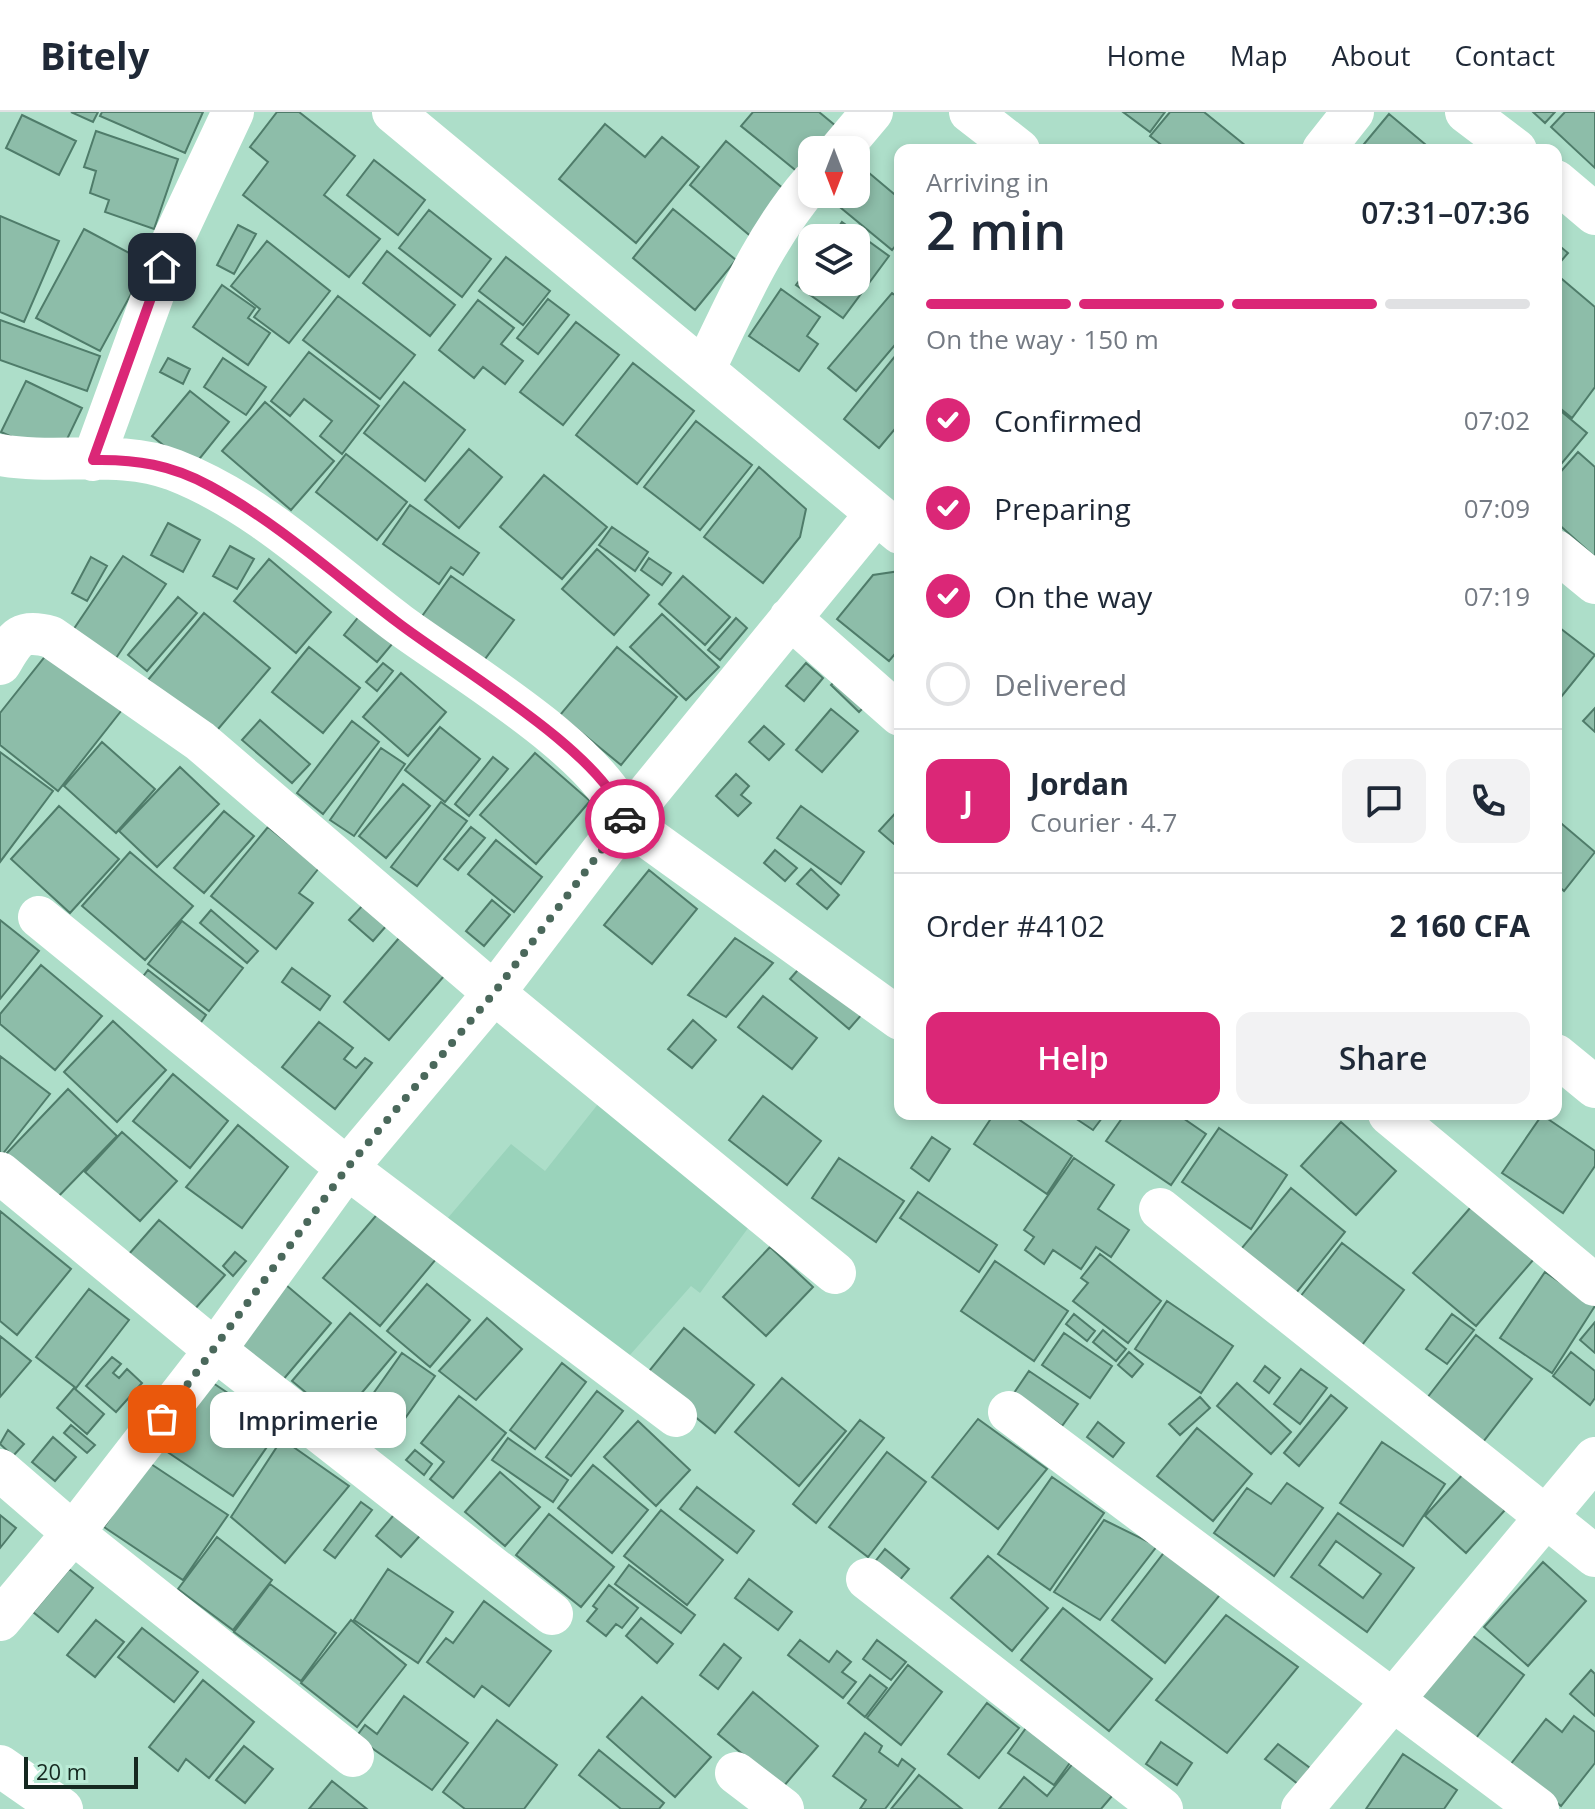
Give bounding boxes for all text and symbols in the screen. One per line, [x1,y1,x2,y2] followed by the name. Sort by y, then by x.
[40,29,149,81] text: Bitely
[1107,36,1186,74] text: Home
[1230,36,1288,74] text: Map
[1332,36,1410,74] text: About
[1454,36,1555,74] text: Contact
[798,136,870,208] north arrow
[798,136,870,296] map controls
[926,164,1049,200] text: Arriving in
[1361,192,1530,233] text: 07:31–07:36
[926,194,1066,265] text: 2 min
[798,224,870,296] button: layers
[128,233,196,301] pin
[140,245,184,289] icon: home
[926,321,1159,357] text: On the way · 150 m
[926,398,970,442] icon: check
[994,400,1142,441] text: Confirmed
[1464,402,1530,438] text: 07:02
[926,486,970,530] icon: check
[994,488,1131,529] text: Preparing
[1464,490,1530,526] text: 07:09
[926,574,970,618] icon: check
[994,576,1152,617] text: On the way
[1464,578,1530,614] text: 07:19
[994,664,1127,705] text: Delivered
[1342,759,1426,843] button: chat
[1446,759,1530,843] button: phone
[1030,763,1129,804] text: Jordan
[585,779,665,859] courier
[963,781,973,822] text: J
[603,797,647,841] icon: car
[1030,804,1177,840] text: Courier · 4.7
[926,905,1105,946] text: Order #4102
[1390,905,1530,946] text: 2 160 CFA
[926,1012,1220,1104] button: Help
[1236,1012,1530,1104] button: Share
[128,1385,196,1453] pin
[210,1391,406,1447] callout: Imprimerie
[140,1397,184,1441] icon: bag
[238,1402,378,1438] text: Imprimerie
[24,1753,138,1789] scale bar
[36,1756,87,1786] text: 20 m

